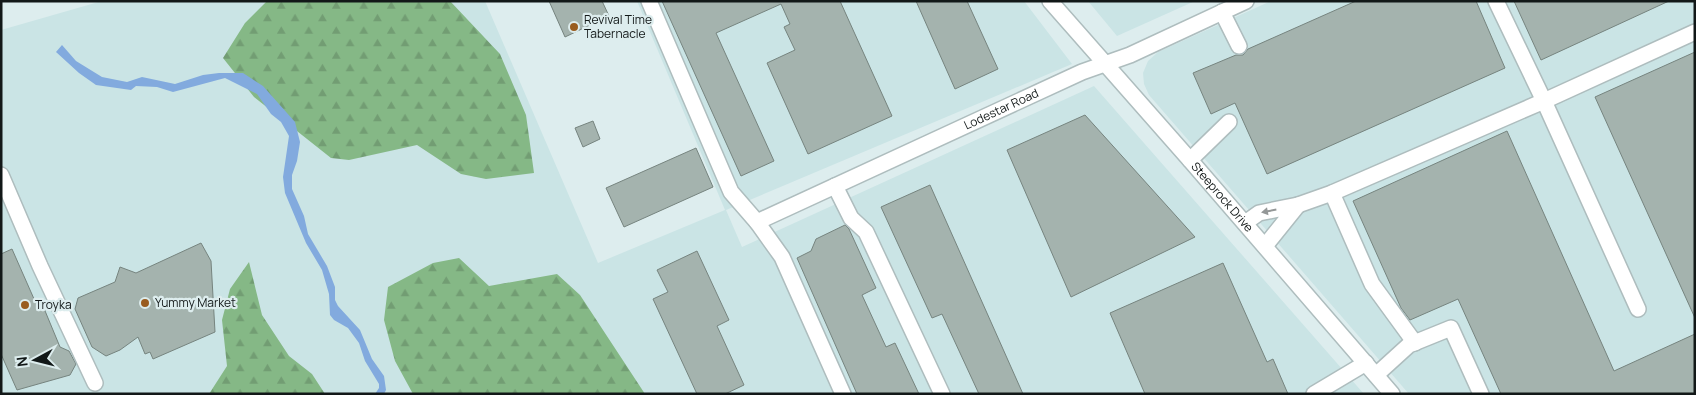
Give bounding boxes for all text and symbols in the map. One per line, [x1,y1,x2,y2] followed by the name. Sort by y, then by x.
[584,11,652,42] place label: Revival Time Tabernacle
[568,21,580,33] marker: Revival Time Tabernacle
[961,84,1041,133] street label: Lodestar Road
[1188,158,1257,236] street label: Steeprock Drive
[1261,207,1276,215] one-way arrow
[155,294,236,311] place label: Yummy Market
[35,296,72,313] place label: Troyka
[139,297,151,309] marker: Yummy Market
[19,299,31,311] marker: Troyka
[10,335,60,385] north arrow
[12,355,32,368] text: N

